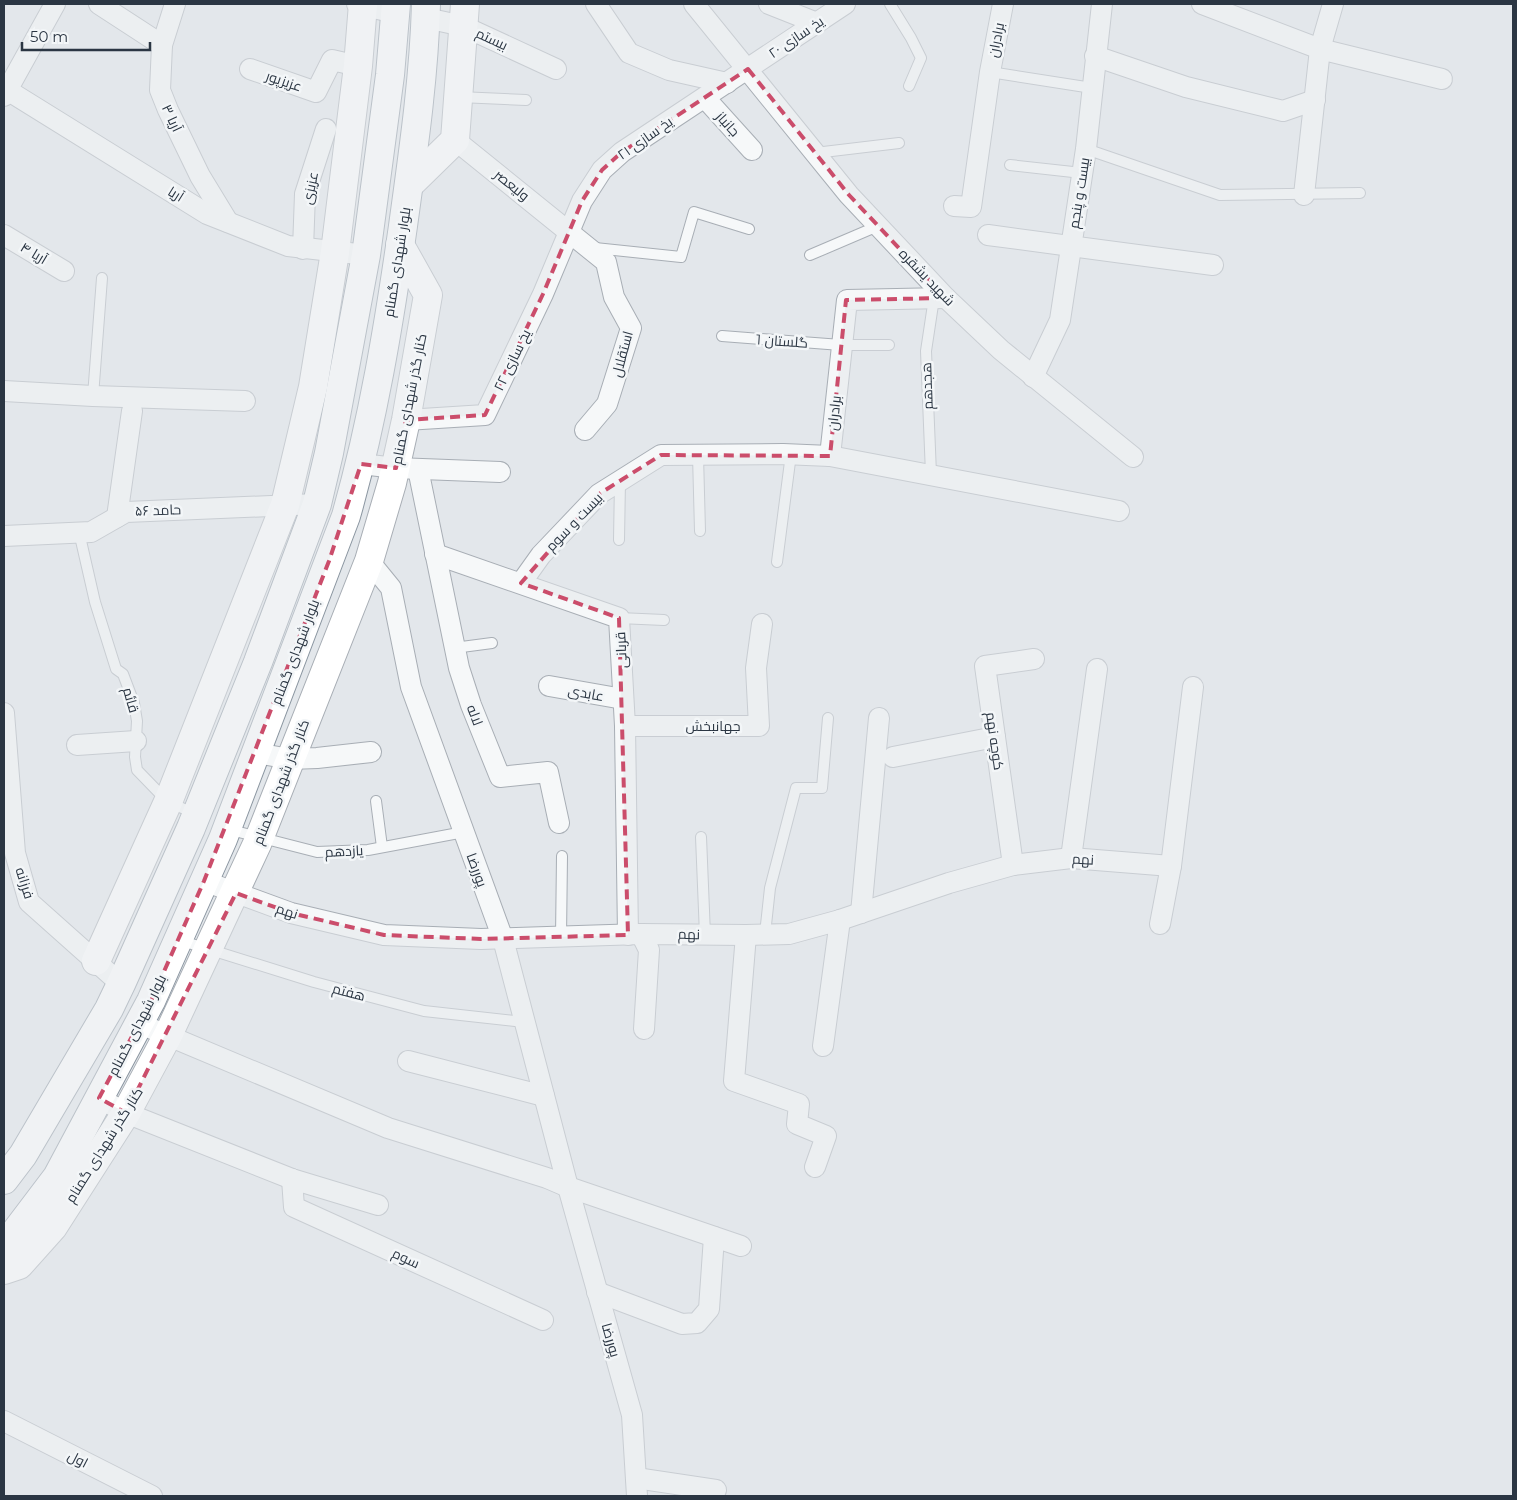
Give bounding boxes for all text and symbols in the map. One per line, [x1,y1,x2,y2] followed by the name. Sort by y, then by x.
[765,12,827,62] street label: یخ سازی ۲۰
[22,20,150,52] scale bar
[984,21,1008,59] street label: برادران
[473,24,511,55] street label: بیستم
[30,27,68,46] text: 50 m
[262,66,304,96] street label: عزیزپور
[158,101,186,135] street label: آریا ۳
[711,107,744,140] street label: جانباز
[614,112,676,164] street label: یخ سازی ۲۱
[1064,156,1094,230] street label: بیست و پنجم
[490,165,533,205] street label: ولیعصر
[298,170,322,206] street label: عزیزی
[165,182,187,206] street label: آریا
[379,206,416,319] street label: بلوار شهدای گمنام
[17,238,51,268] street label: آریا ۴
[895,244,959,310] street label: شهید یشقره
[489,326,535,394] street label: یخ سازی ۲۲
[607,329,637,379] street label: استقلال
[755,330,809,352] street label: گلستان 1
[387,332,431,466] street label: کنار گذر شهدای گمنام
[917,362,938,410] street label: هجدهم
[823,395,845,431] street label: برادران
[542,489,607,556] street label: بیست و سوم
[135,500,181,520] street label: حامد ۵۶
[267,597,324,708] street label: بلوار شهدای گمنام
[611,631,631,669] street label: قربانی
[567,681,605,705] street label: عابدی
[118,685,143,715] street label: قائم
[463,702,487,728] street label: لاله
[981,711,1008,771] street label: کوچه نهم
[249,717,314,848] street label: کنار گذر شهدای گمنام
[686,717,740,735] street label: جهانبخش
[324,841,364,862] street label: یازدهم
[1071,849,1095,870] street label: نهم
[462,851,491,890] street label: پوررضا
[11,865,39,901] street label: فرزانه
[273,899,300,924] street label: نهم
[678,925,700,944] street label: نهم
[104,971,171,1079] street label: بلوار شهدای گمنام
[330,979,367,1006] street label: هفتم
[61,1084,148,1207] street label: کنار گذر شهدای گمنام
[389,1244,423,1273] street label: سوم
[597,1321,625,1360] street label: پوررضا
[65,1446,91,1472] street label: اول

